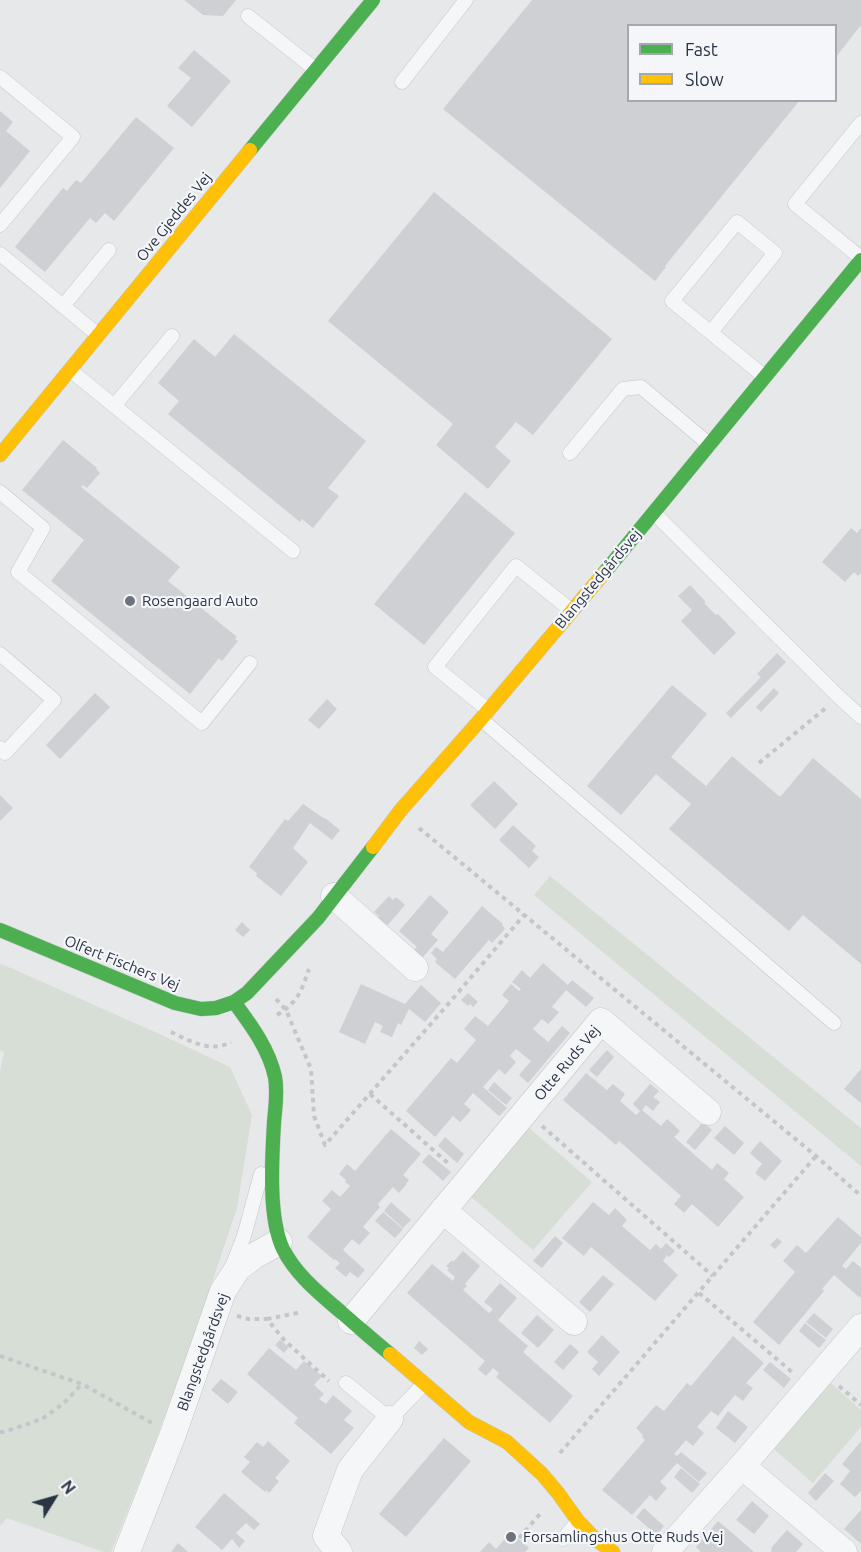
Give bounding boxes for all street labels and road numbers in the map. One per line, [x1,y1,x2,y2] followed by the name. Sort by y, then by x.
[133,169,215,265] street label: Ove Gjeddes Vej
[551,526,645,632] street label: Blangstedgårdsvej
[62,932,182,994] street label: Olfert Fischers Vej
[530,1022,604,1104] street label: Otte Ruds Vej
[173,1291,233,1413] street label: Blangstedgårdsvej

